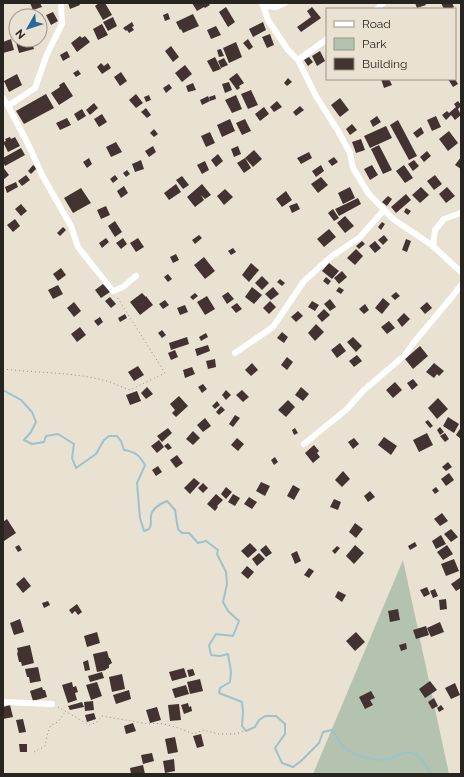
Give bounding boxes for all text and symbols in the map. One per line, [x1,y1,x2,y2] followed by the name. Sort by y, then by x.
[8,8,48,48] north arrow
[326,8,456,80] legend
[362,17,391,31] text: Road
[13,27,28,41] text: N
[362,37,387,51] text: Park
[362,57,408,71] text: Building

